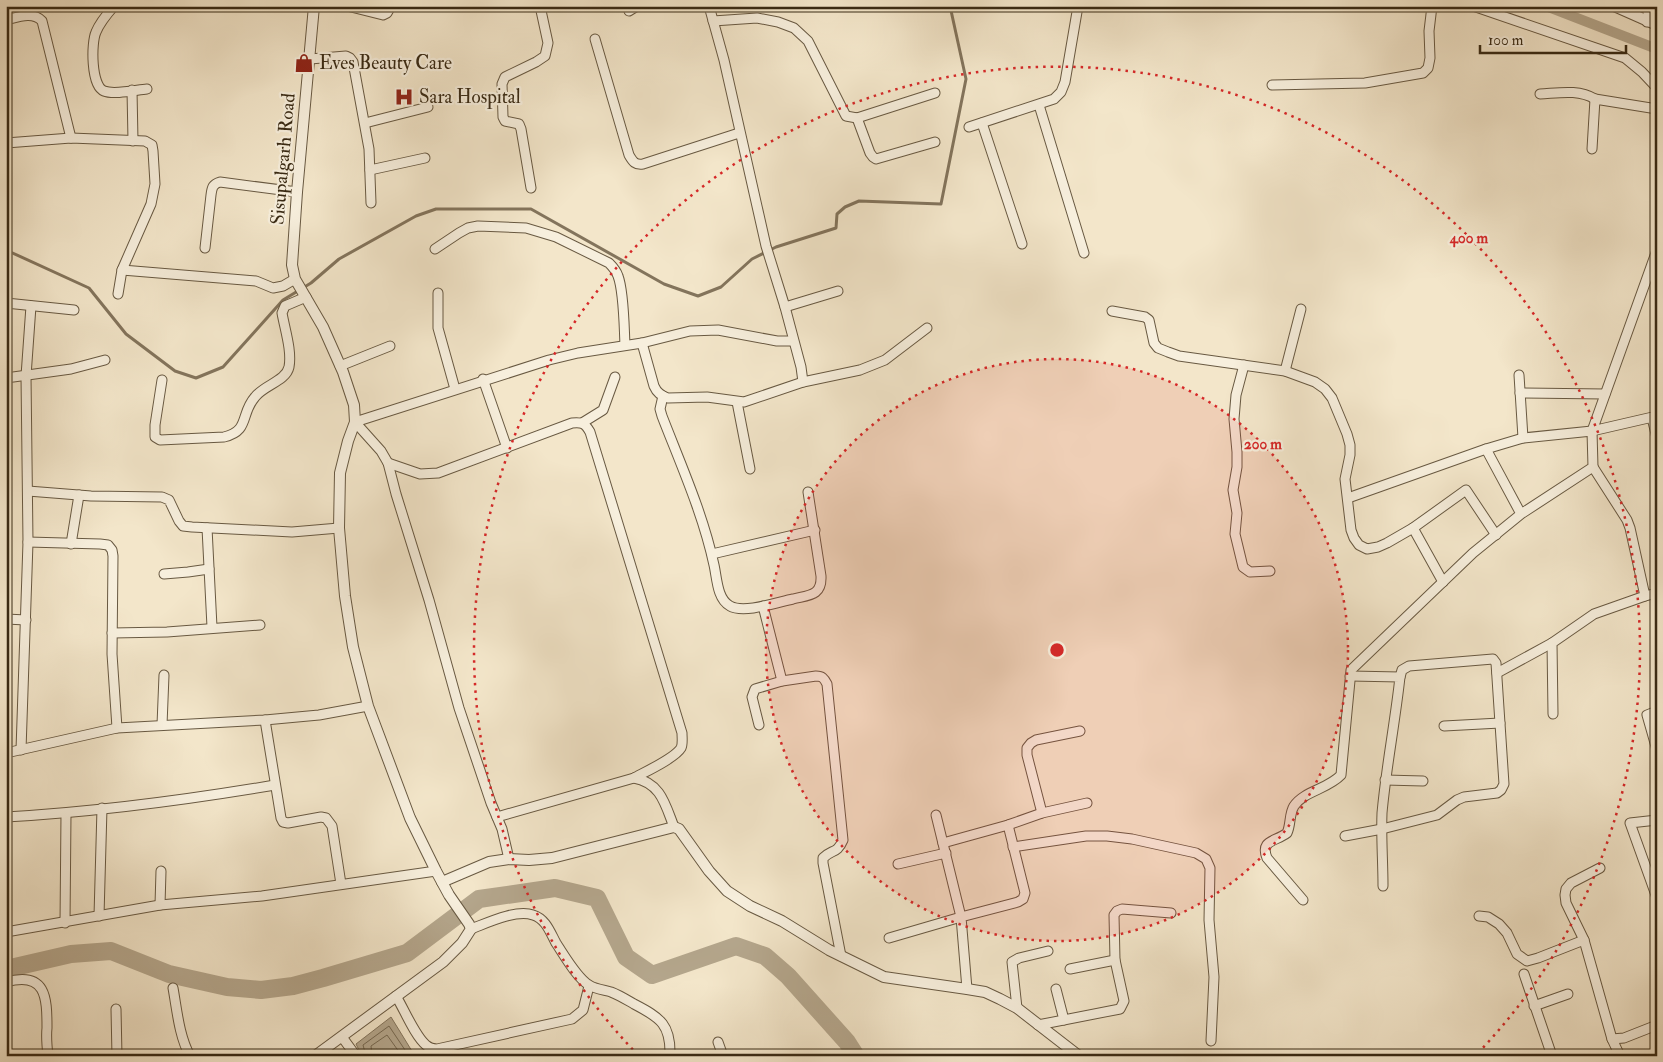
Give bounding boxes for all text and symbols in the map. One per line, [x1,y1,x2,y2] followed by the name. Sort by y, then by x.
[1480,22,1627,54] scale bar
[1488,31,1524,50] text: 100 m
[319,51,452,75] place label: Eves Beauty Care
[293,52,315,74] shop icon: Eves Beauty Care
[419,85,521,110] place label: Sara Hospital
[393,86,415,108] hospital icon: Sara Hospital
[265,92,302,226] street label: Sisupalgarh Road
[1449,229,1488,248] text: 400 m
[1244,435,1282,454] text: 200 m
[1048,641,1066,659] centre of rings

